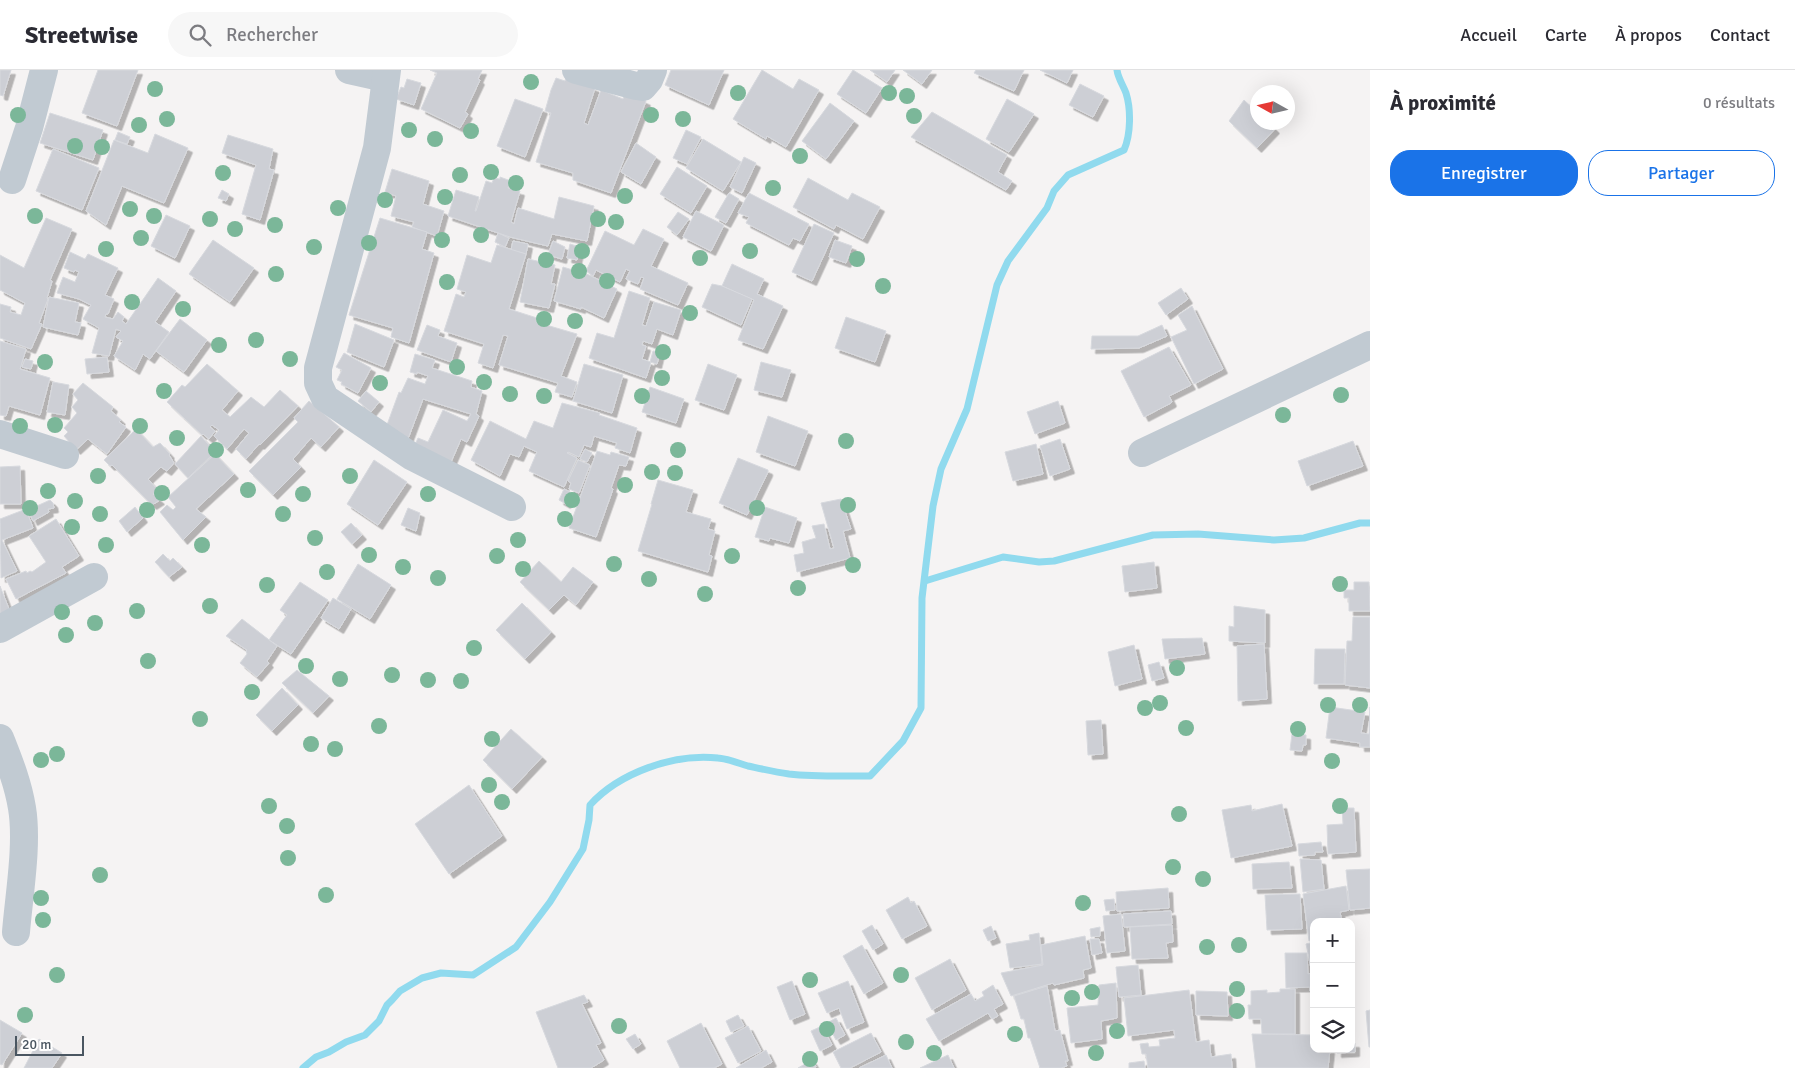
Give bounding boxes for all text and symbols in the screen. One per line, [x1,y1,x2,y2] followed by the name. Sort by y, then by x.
[168,12,518,57] search box
[25,20,138,50] text: Streetwise
[186,21,214,49] icon: search
[226,23,318,47] text: Rechercher
[1460,24,1517,46] text: Accueil
[1545,24,1587,46] text: Carte
[1615,24,1682,46] text: À propos
[1710,24,1770,46] text: Contact
[1250,85,1295,130] north arrow
[1390,90,1496,116] text: À proximité
[1703,93,1775,113] text: 0 résultats
[1390,150,1578,196] button: Enregistrer
[1588,150,1775,196] button: Partager
[1310,918,1355,1053] map controls
[1310,918,1355,963] button: +
[1310,963,1355,1008] button: −
[1310,1008,1355,1053] button: layers
[15,1033,84,1056] scale bar
[22,1036,51,1053] text: 20 m

